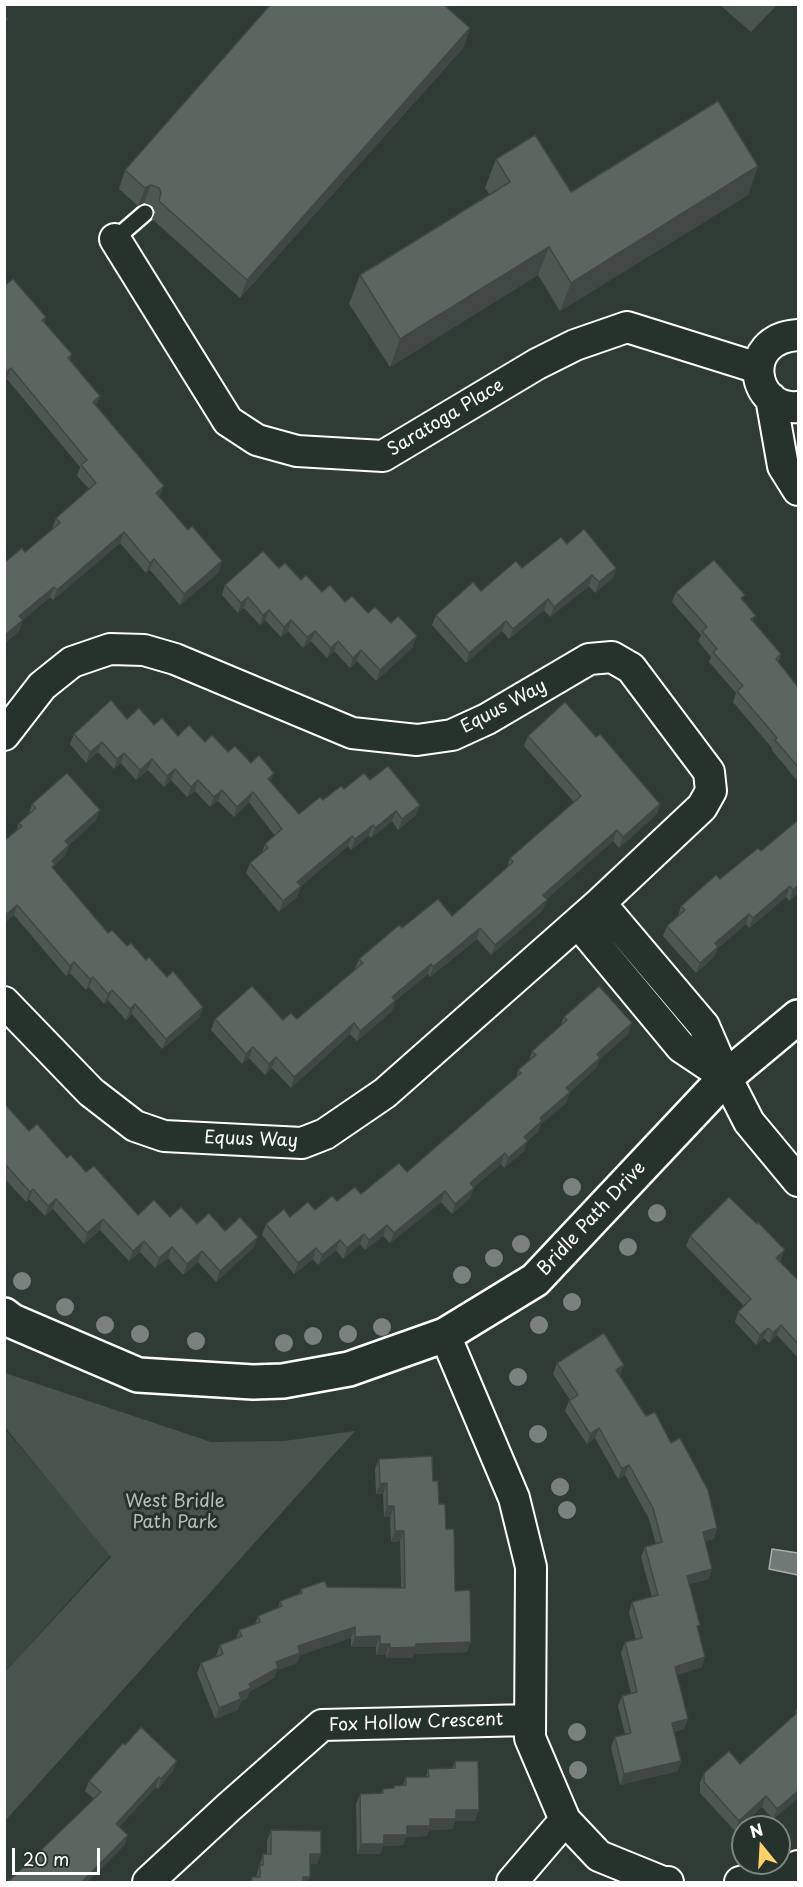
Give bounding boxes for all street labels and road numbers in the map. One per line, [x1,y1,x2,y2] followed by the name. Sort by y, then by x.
[384,375,508,461] street label: Saratoga Place
[457,675,551,739] street label: Equus Way
[204,1128,298,1152] street label: Equus Way
[534,1157,650,1281] street label: Bridle Path Drive
[328,1709,504,1737] street label: Fox Hollow Crescent

